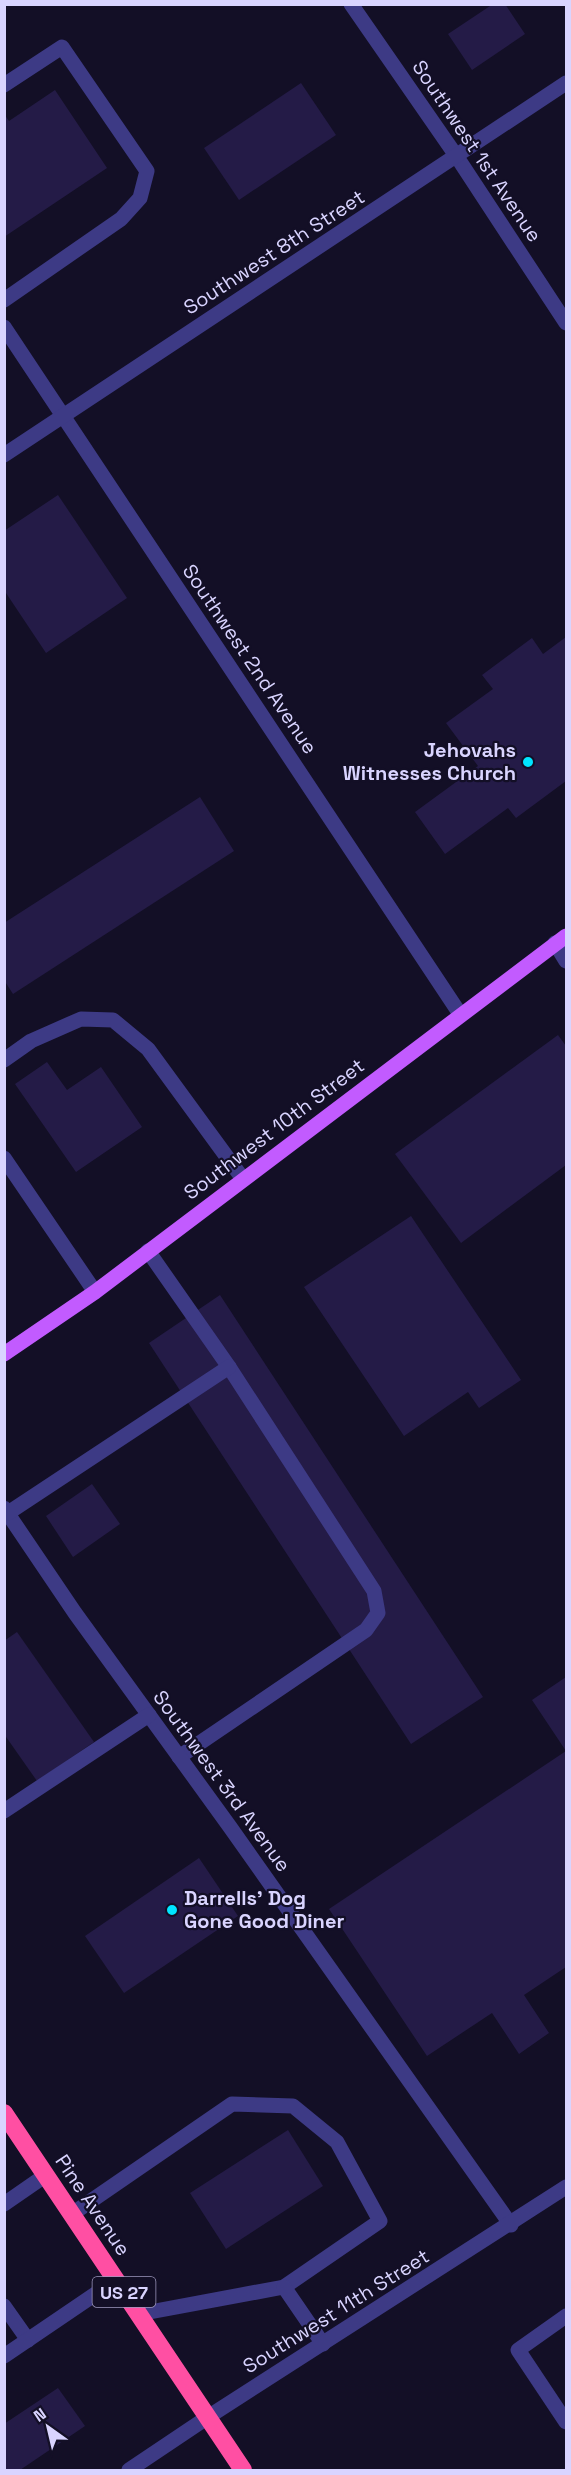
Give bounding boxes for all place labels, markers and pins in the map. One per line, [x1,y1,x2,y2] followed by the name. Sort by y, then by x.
[343,737,516,786] place label: Jehovahs Witnesses Church
[521,755,535,769] marker: Jehovahs Witnesses Church
[184,1885,344,1934] place label: Darrells' Dog Gone Good Diner
[165,1903,179,1917] marker: Darrells' Dog Gone Good Diner

